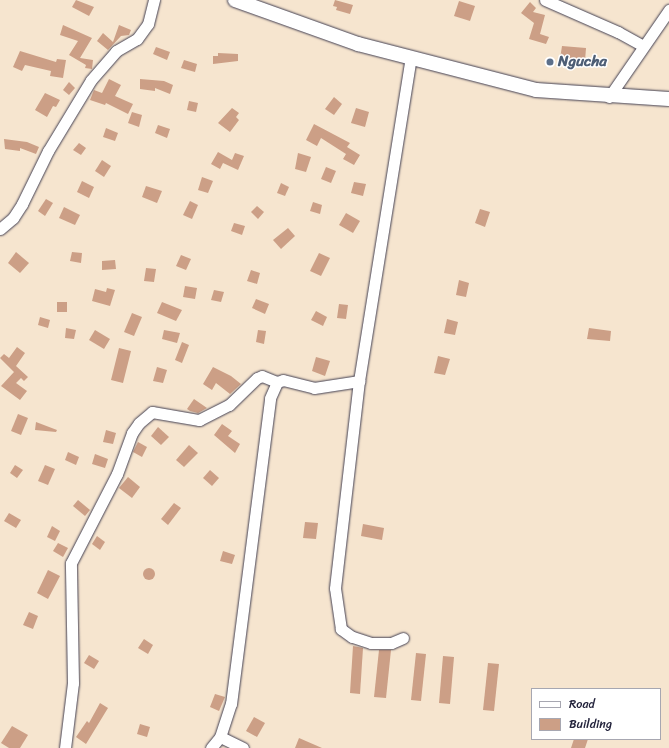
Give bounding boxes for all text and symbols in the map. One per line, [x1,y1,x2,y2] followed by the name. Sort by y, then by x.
[558,53,607,71] place label: Ngucha
[545,57,555,67] marker: Ngucha
[531,688,661,740] legend
[569,693,595,715] text: Road
[569,713,612,735] text: Building

